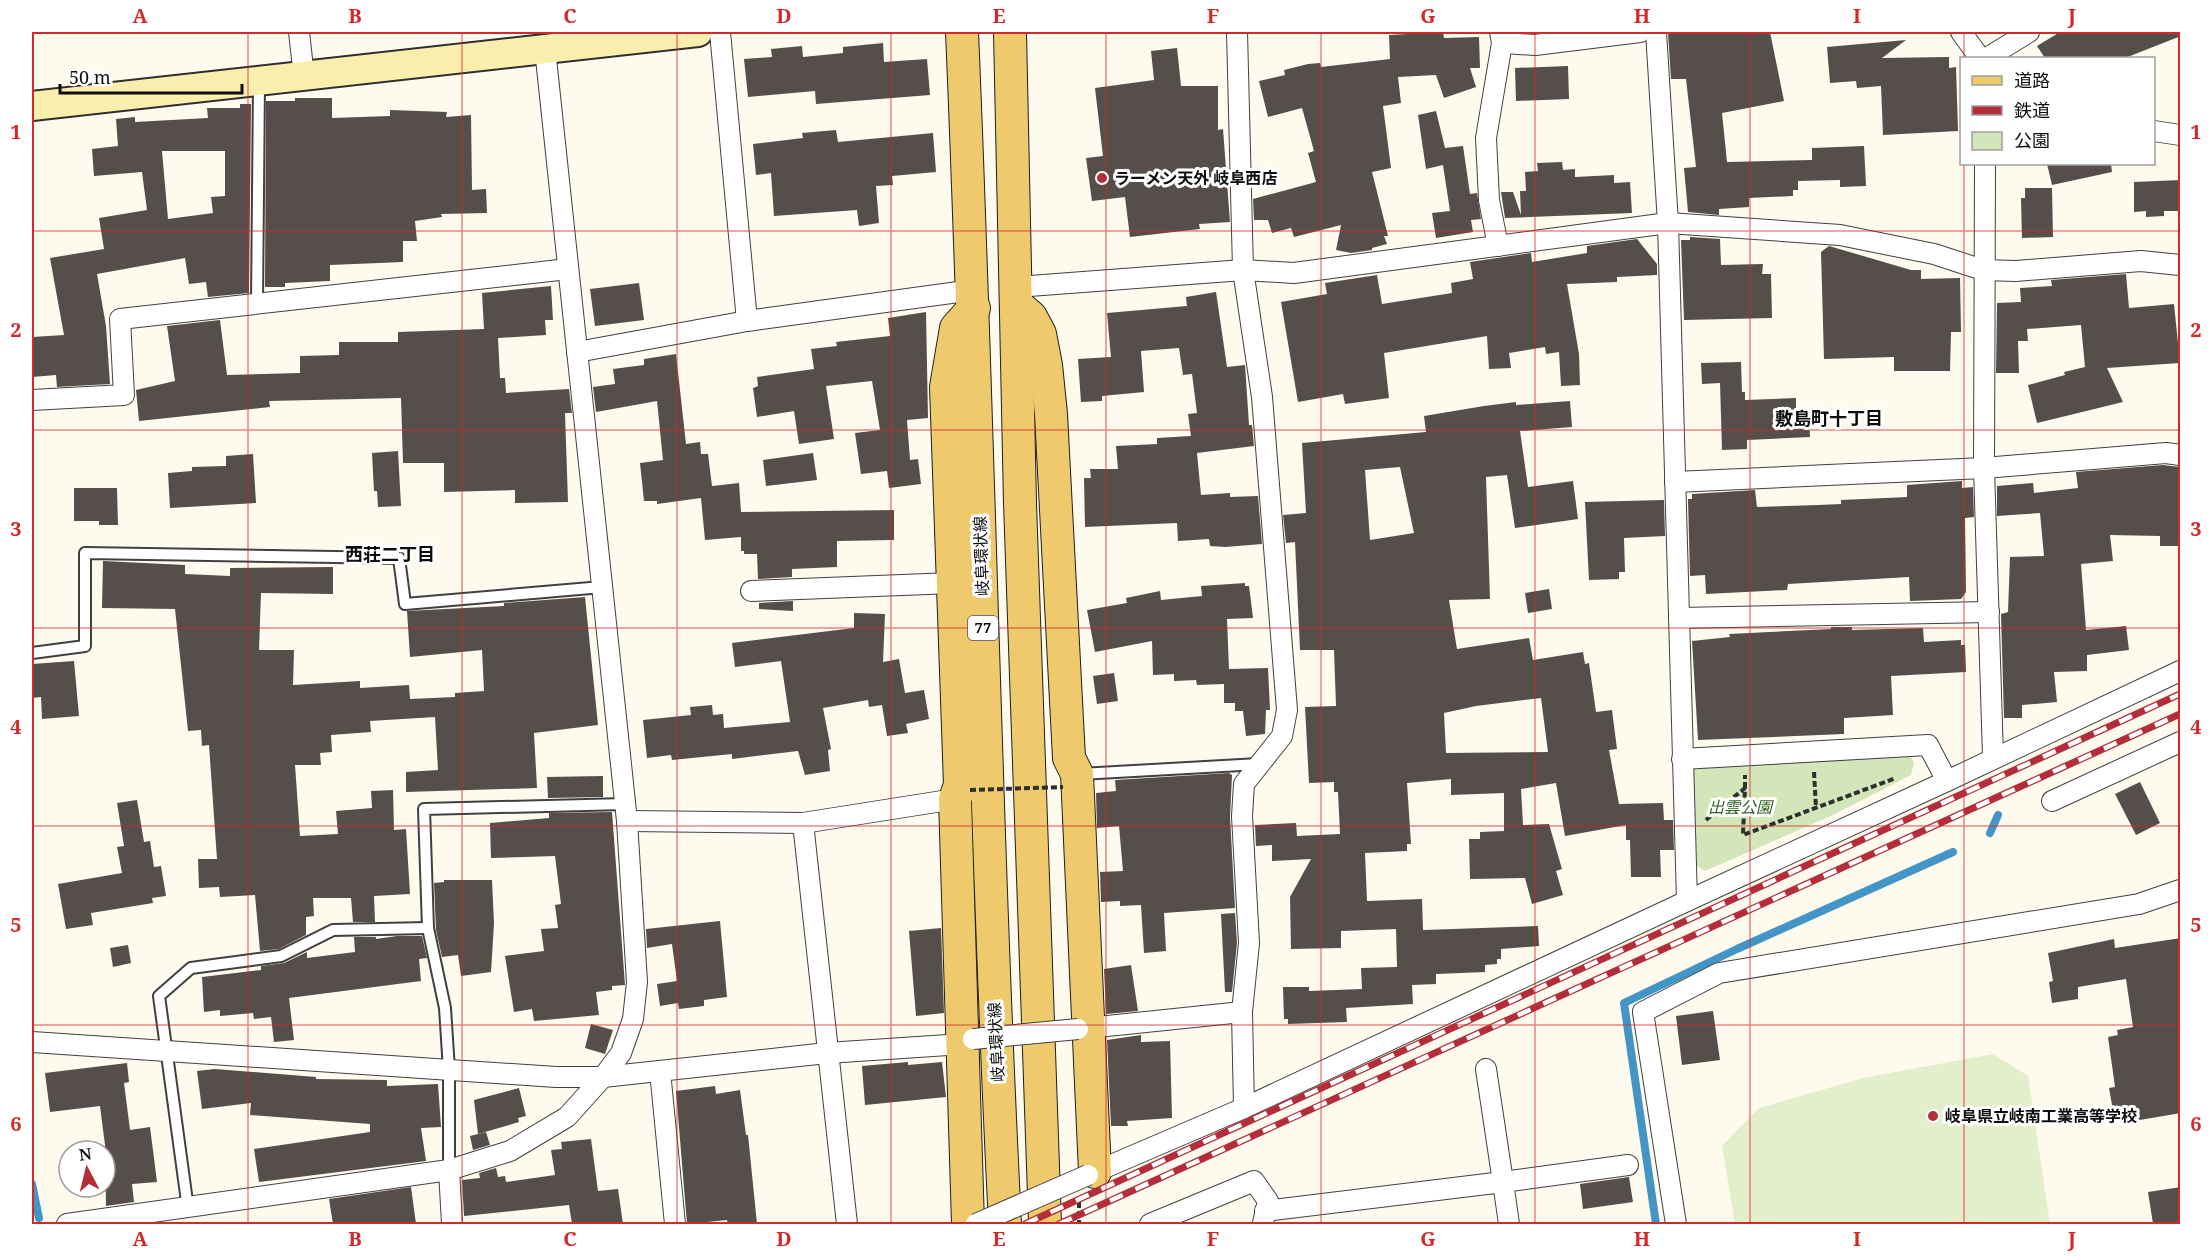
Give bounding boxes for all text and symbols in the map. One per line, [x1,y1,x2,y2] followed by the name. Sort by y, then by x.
[132,2,148,29] text: A
[348,2,362,29] text: B
[563,2,577,29] text: C
[776,2,792,29] text: D
[992,2,1006,29] text: E
[1207,2,1219,29] text: F
[1420,2,1436,29] text: G
[1634,2,1650,29] text: H
[1853,2,1861,29] text: I
[2067,2,2076,29] text: J
[60,57,242,95] scale bar
[1960,57,2155,165] legend
[69,65,111,89] text: 50 m
[2014,68,2050,92] text: 道路
[2014,98,2050,122] text: 鉄道
[10,118,22,145] text: 1
[2190,118,2202,145] text: 1
[2014,128,2050,152] text: 公園
[1114,167,1278,189] place label: ラーメン天外 岐阜西店
[1095,171,1109,185] marker: ラーメン天外 岐阜西店
[10,316,22,343] text: 2
[2190,316,2202,343] text: 2
[1775,406,1883,430] district label: 敷島町十丁目
[10,515,22,542] text: 3
[2190,515,2202,542] text: 3
[969,516,993,596] street label: 岐阜環状線
[345,542,435,566] district label: 西荘二丁目
[968,616,998,640] road number: 77
[10,713,22,740] text: 4
[2190,713,2202,740] text: 4
[1708,796,1774,818] park label: 出雲公園
[10,911,22,938] text: 5
[2190,911,2202,938] text: 5
[983,1001,1009,1083] street label: 岐阜環状線
[1945,1105,2137,1127] place label: 岐阜県立岐南工業高等学校
[1926,1109,1940,1123] marker: 岐阜県立岐南工業高等学校
[10,1110,22,1137] text: 6
[2190,1110,2202,1137] text: 6
[57,1139,117,1199] north arrow
[78,1142,93,1166] text: N
[132,1225,148,1252] text: A
[348,1225,362,1252] text: B
[563,1225,577,1252] text: C
[776,1225,792,1252] text: D
[992,1225,1006,1252] text: E
[1207,1225,1219,1252] text: F
[1420,1225,1436,1252] text: G
[1634,1225,1650,1252] text: H
[1853,1225,1861,1252] text: I
[2067,1225,2076,1252] text: J

